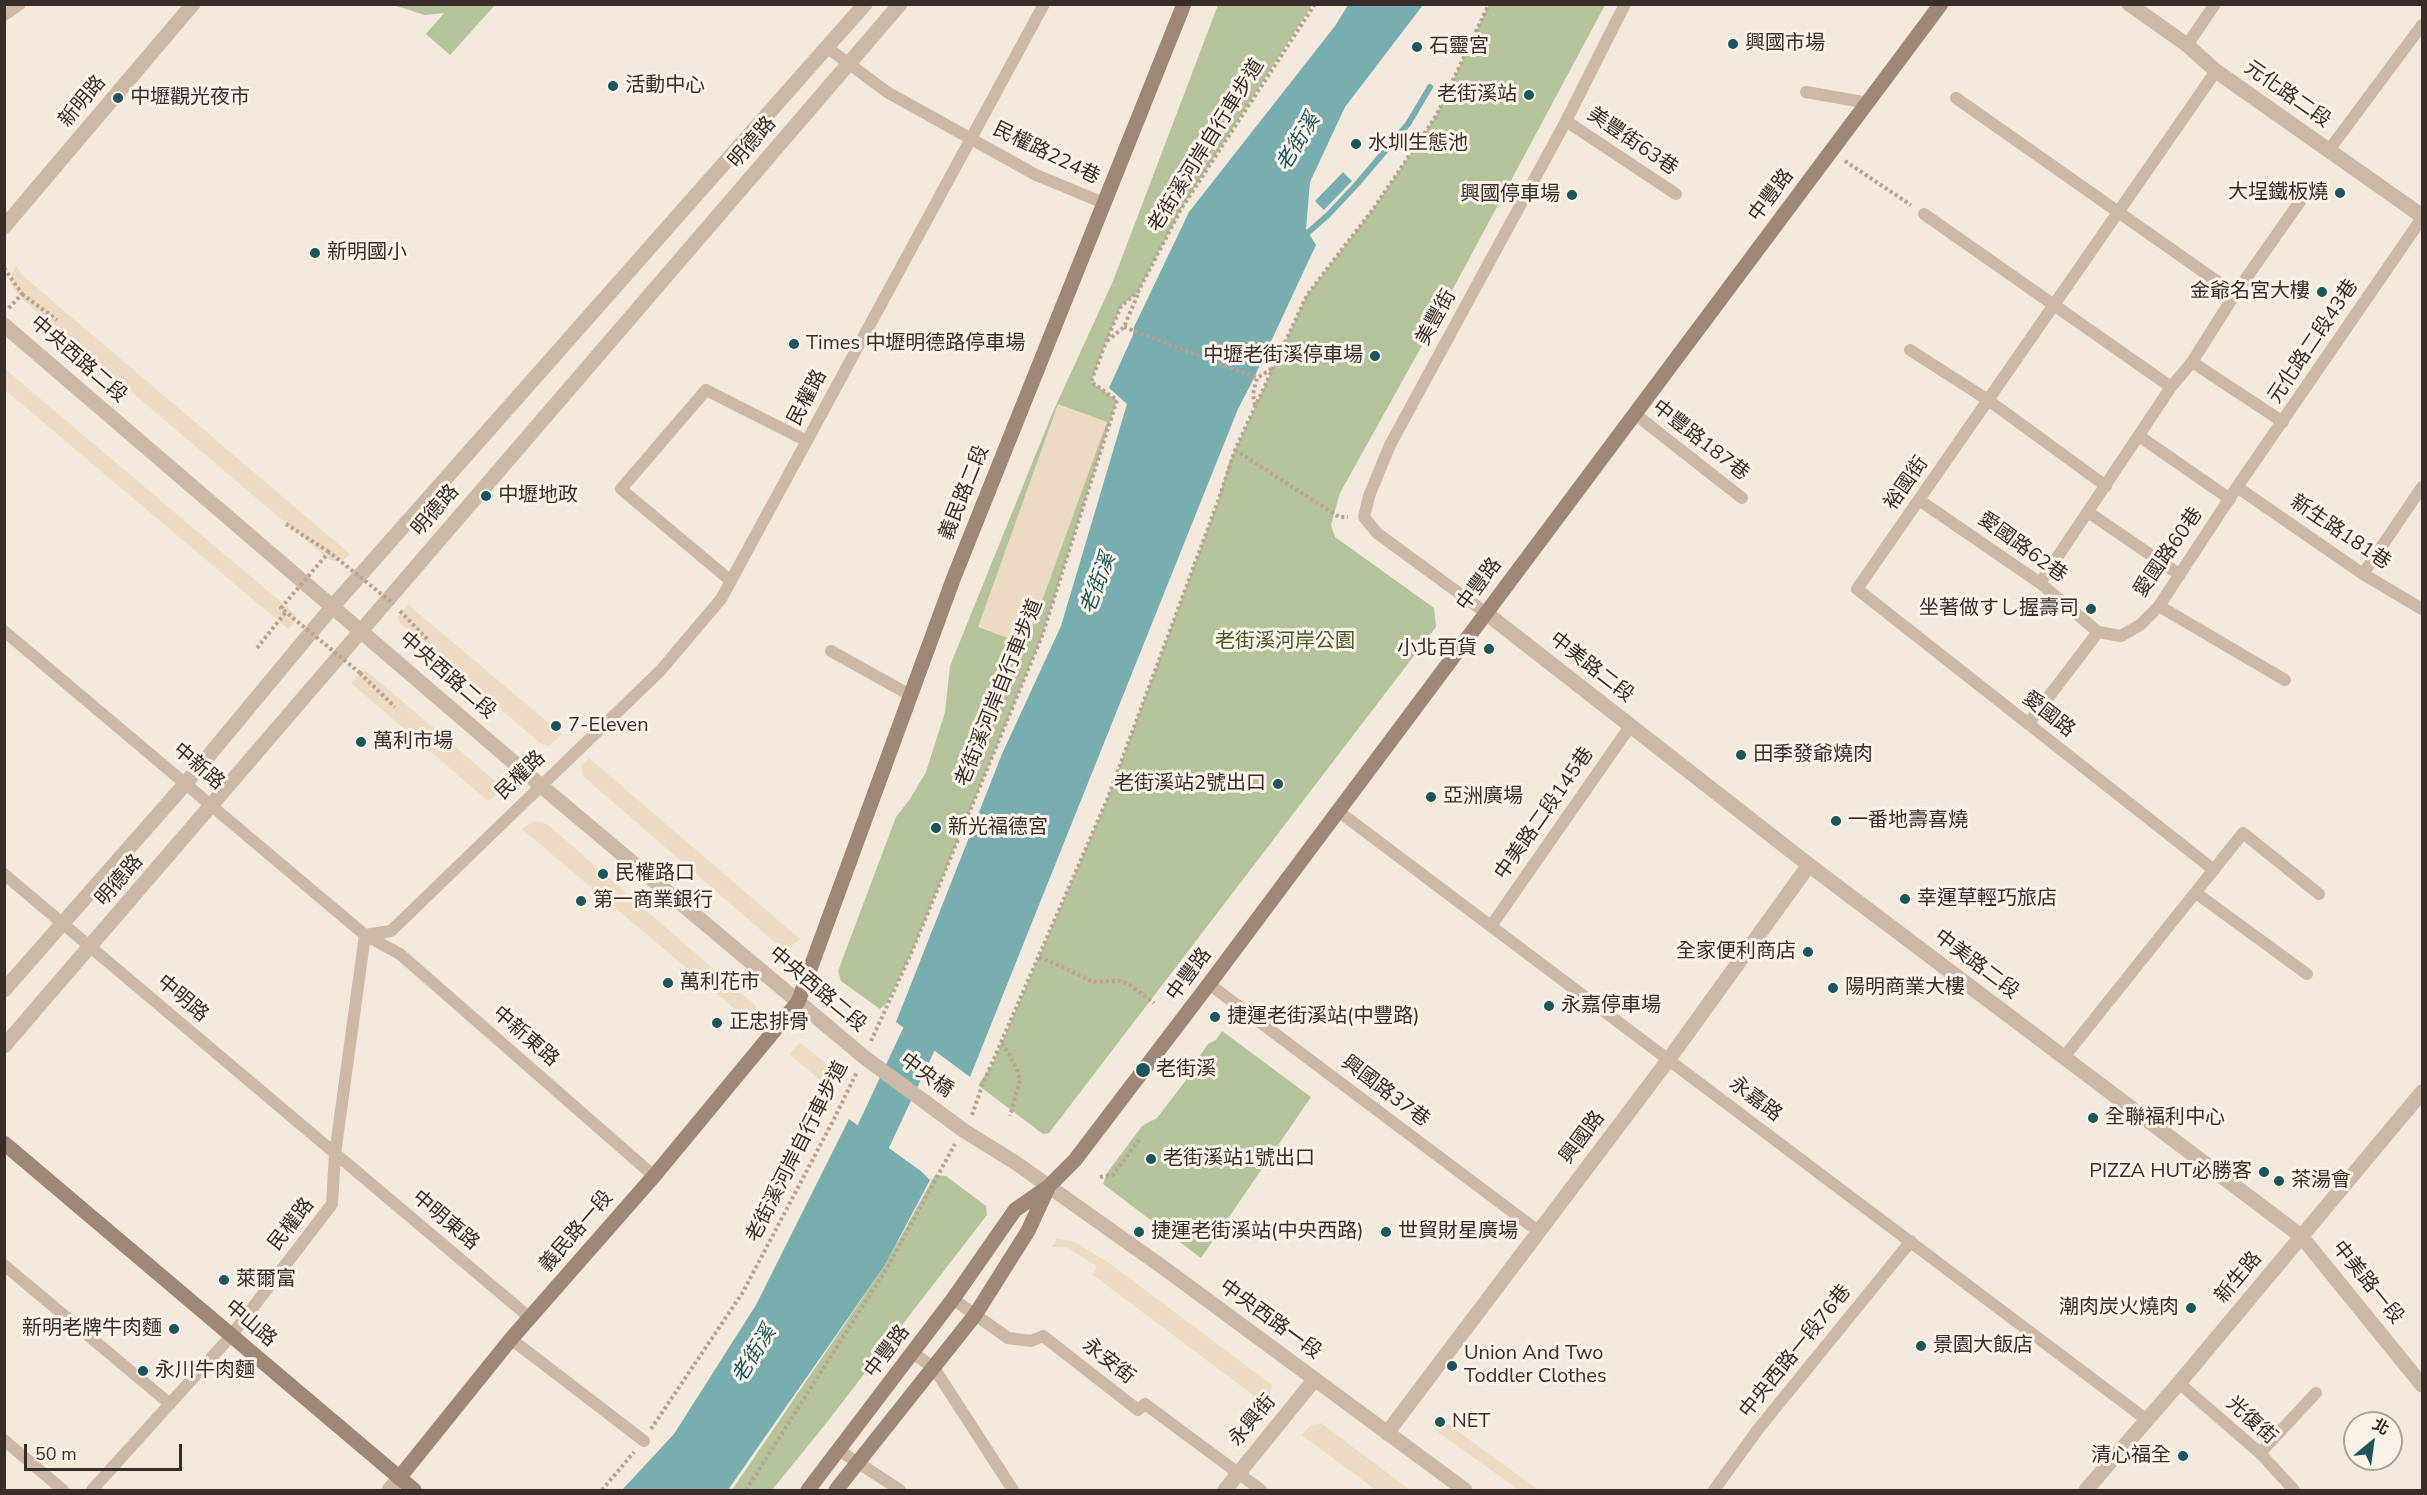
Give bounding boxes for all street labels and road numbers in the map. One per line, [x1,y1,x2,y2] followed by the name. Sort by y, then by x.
[1144,55,1270,237] street label: 老街溪河岸自行車步道
[2239,56,2335,134] street label: 元化路二段
[55,71,111,133] street label: 新明路
[1582,103,1682,181] street label: 美豐街63巷
[724,112,782,174] street label: 明德路
[989,118,1103,190] street label: 民權路224巷
[1744,165,1800,227] street label: 中豐路
[2264,276,2364,408] street label: 元化路二段43巷
[1412,286,1462,350] street label: 美豐街
[25,312,131,408] street label: 中央西路二段
[783,366,833,430] street label: 民權路
[1647,396,1753,486] street label: 中豐路187巷
[935,442,995,544] street label: 義民路二段
[1880,453,1934,515] street label: 裕國街
[407,480,465,542] street label: 明德路
[2285,491,2395,575] street label: 新生路181巷
[2129,504,2209,602] street label: 愛國路60巷
[1973,508,2071,588] street label: 愛國路62巷
[1452,554,1508,616] street label: 中豐路
[951,596,1049,790] street label: 老街溪河岸自行車步道
[394,628,500,724] street label: 中央西路二段
[1544,628,1638,708] street label: 中美路二段
[2017,687,2079,743] street label: 愛國路
[167,739,229,795] street label: 中新路
[1490,743,1600,885] street label: 中美路二段145巷
[491,747,551,805] street label: 民權路
[91,850,149,912] street label: 明德路
[1929,925,2023,1005] street label: 中美路二段
[763,942,871,1038] street label: 中央西路二段
[1162,944,1218,1006] street label: 中豐路
[151,971,213,1027] street label: 中明路
[487,1002,563,1072] street label: 中新東路
[895,1049,957,1103] street label: 中央橋
[1336,1051,1434,1133] street label: 興國路37巷
[742,1057,854,1247] street label: 老街溪河岸自行車步道
[1724,1072,1786,1128] street label: 永嘉路
[1555,1107,1611,1169] street label: 興國路
[407,1186,483,1256] street label: 中明東路
[535,1186,619,1278] street label: 義民路一段
[264,1194,320,1256] street label: 民權路
[2326,1237,2408,1329] street label: 中美路一段
[2211,1247,2267,1309] street label: 新生路
[1214,1275,1326,1365] street label: 中央西路一段
[1735,1281,1857,1423] street label: 中央西路一段76巷
[219,1296,281,1352] street label: 中山路
[860,1321,916,1383] street label: 中豐路
[1077,1334,1139,1390] street label: 永安街
[1225,1390,1281,1452] street label: 永興街
[2221,1392,2281,1450] street label: 光復街

